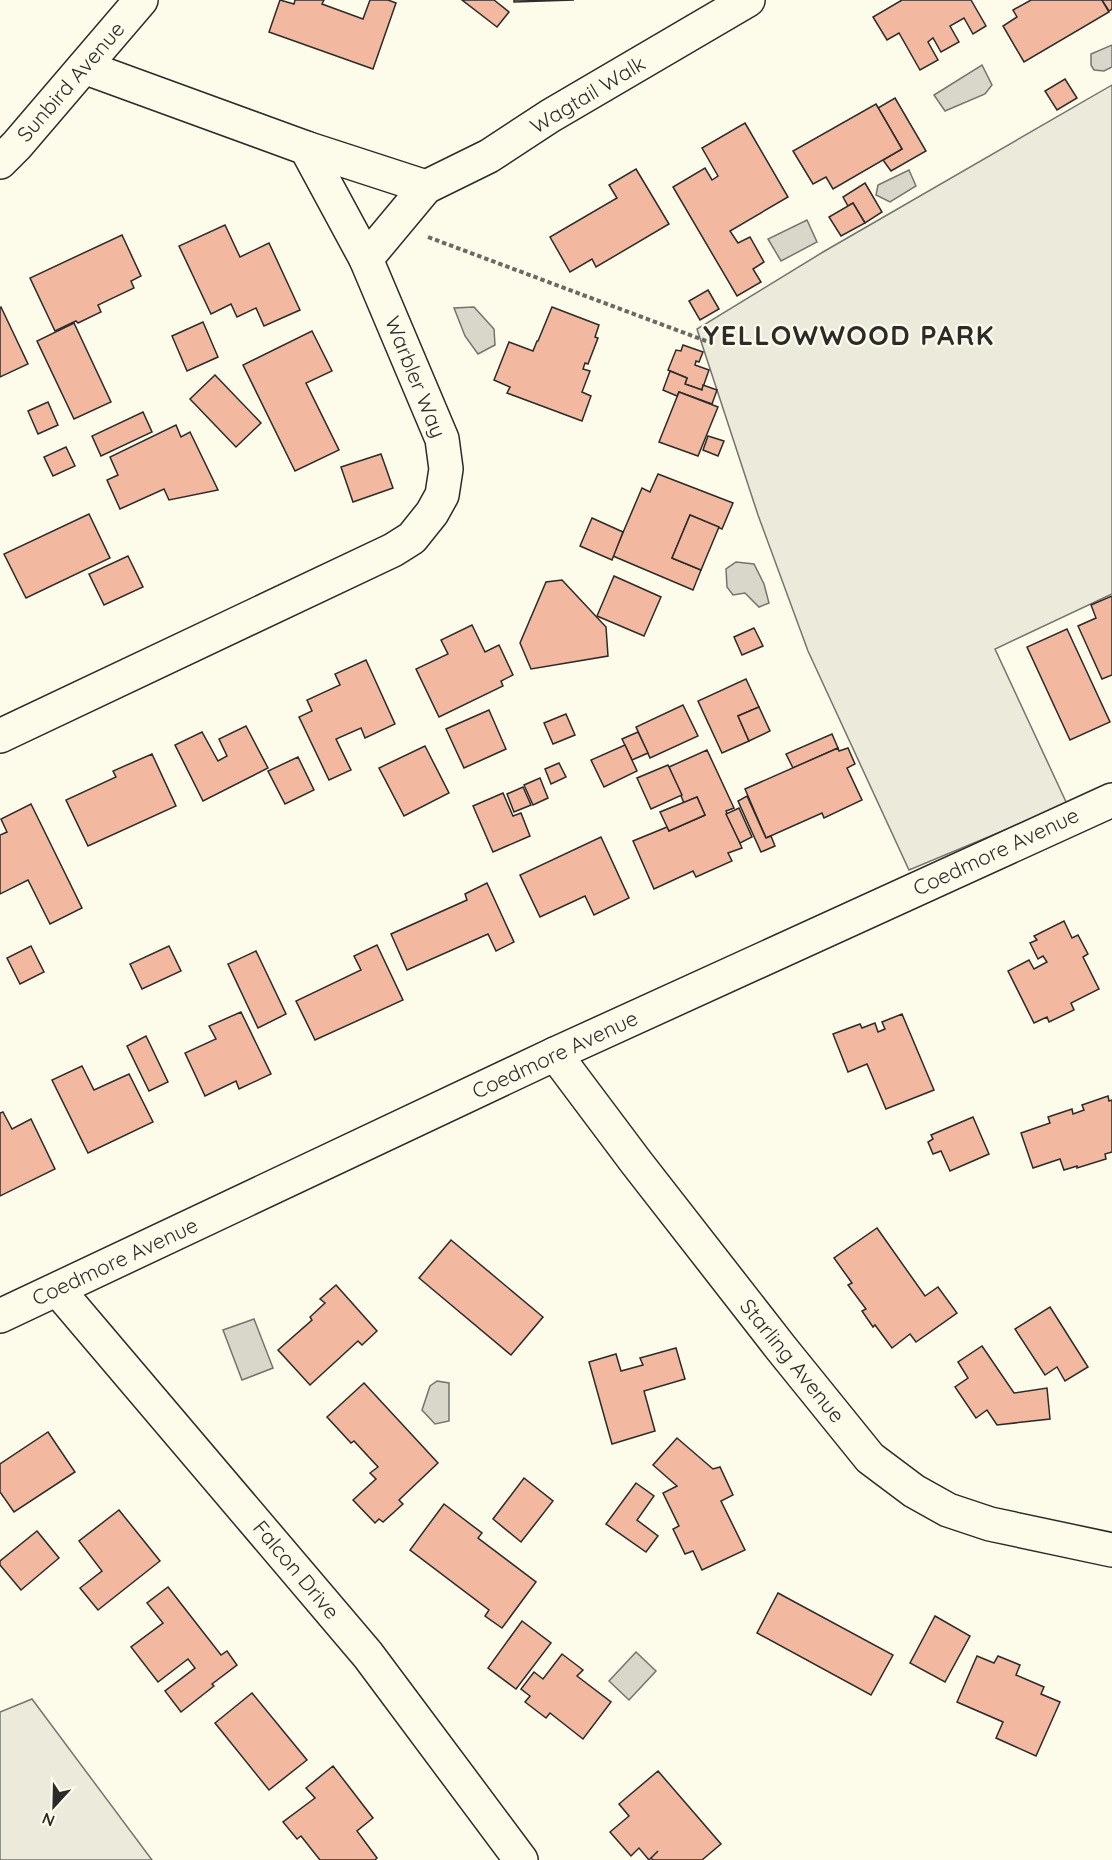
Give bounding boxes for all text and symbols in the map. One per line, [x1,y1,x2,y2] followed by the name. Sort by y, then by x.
[11,16,130,147] street label: Sunbird Avenue
[525,50,650,139] street label: Wagtail Walk
[380,312,452,441] street label: Warbler Way
[703,318,995,352] district label: YELLOWWOOD PARK
[909,801,1083,901] street label: Coedmore Avenue
[468,1004,642,1104] street label: Coedmore Avenue
[28,1211,202,1311] street label: Coedmore Avenue
[735,1293,851,1428] street label: Starling Avenue
[248,1515,346,1624] street label: Falcon Drive
[24,1776,84,1836] north arrow
[39,1808,58,1831] text: N

